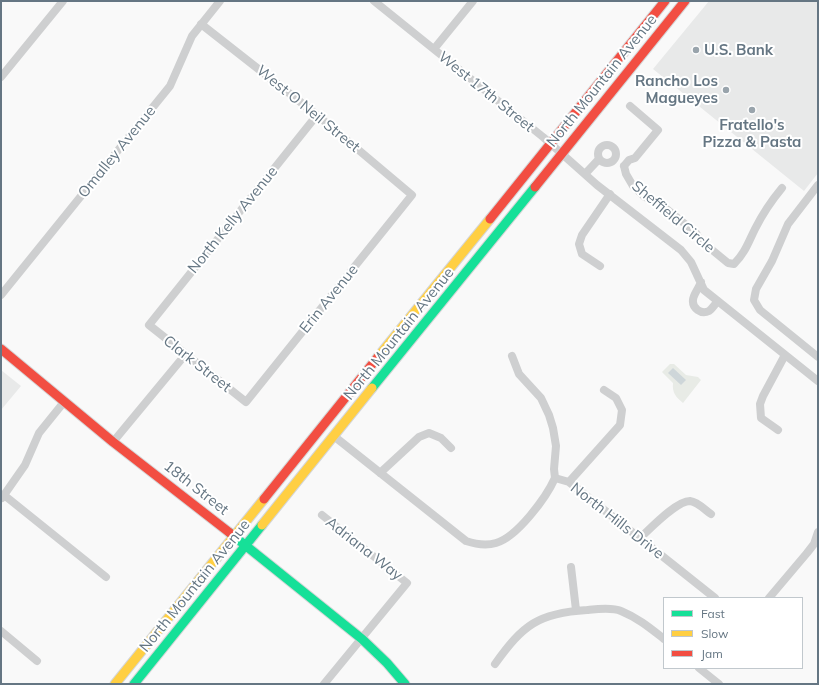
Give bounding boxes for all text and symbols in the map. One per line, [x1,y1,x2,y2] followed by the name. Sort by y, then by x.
[543,11,661,151] street label: North Mountain Avenue
[704,41,773,59] place label: U.S. Bank
[691,45,701,55] marker: U.S. Bank
[435,48,537,136] street label: West 17th Street
[253,62,363,156] street label: West O Neil Street
[635,72,718,107] place label: Rancho Los Magueyes
[721,85,731,95] marker: Rancho Los Magueyes
[74,102,160,202] street label: Omalley Avenue
[747,105,757,115] marker: Fratello's Pizza & Pasta
[703,116,801,151] place label: Fratello's Pizza & Pasta
[184,163,282,277] street label: North Kelly Avenue
[628,177,718,257] street label: Sheffield Circle
[296,261,362,337] street label: Erin Avenue
[340,264,458,404] street label: North Mountain Avenue
[159,332,235,396] street label: Clark Street
[160,457,232,519] street label: 18th Street
[567,479,667,563] street label: North Hills Drive
[322,513,406,585] street label: Adriana Way
[136,516,254,656] street label: North Mountain Avenue
[663,597,803,669] legend
[701,606,725,621] text: Fast
[701,626,729,641] text: Slow
[701,646,723,661] text: Jam

